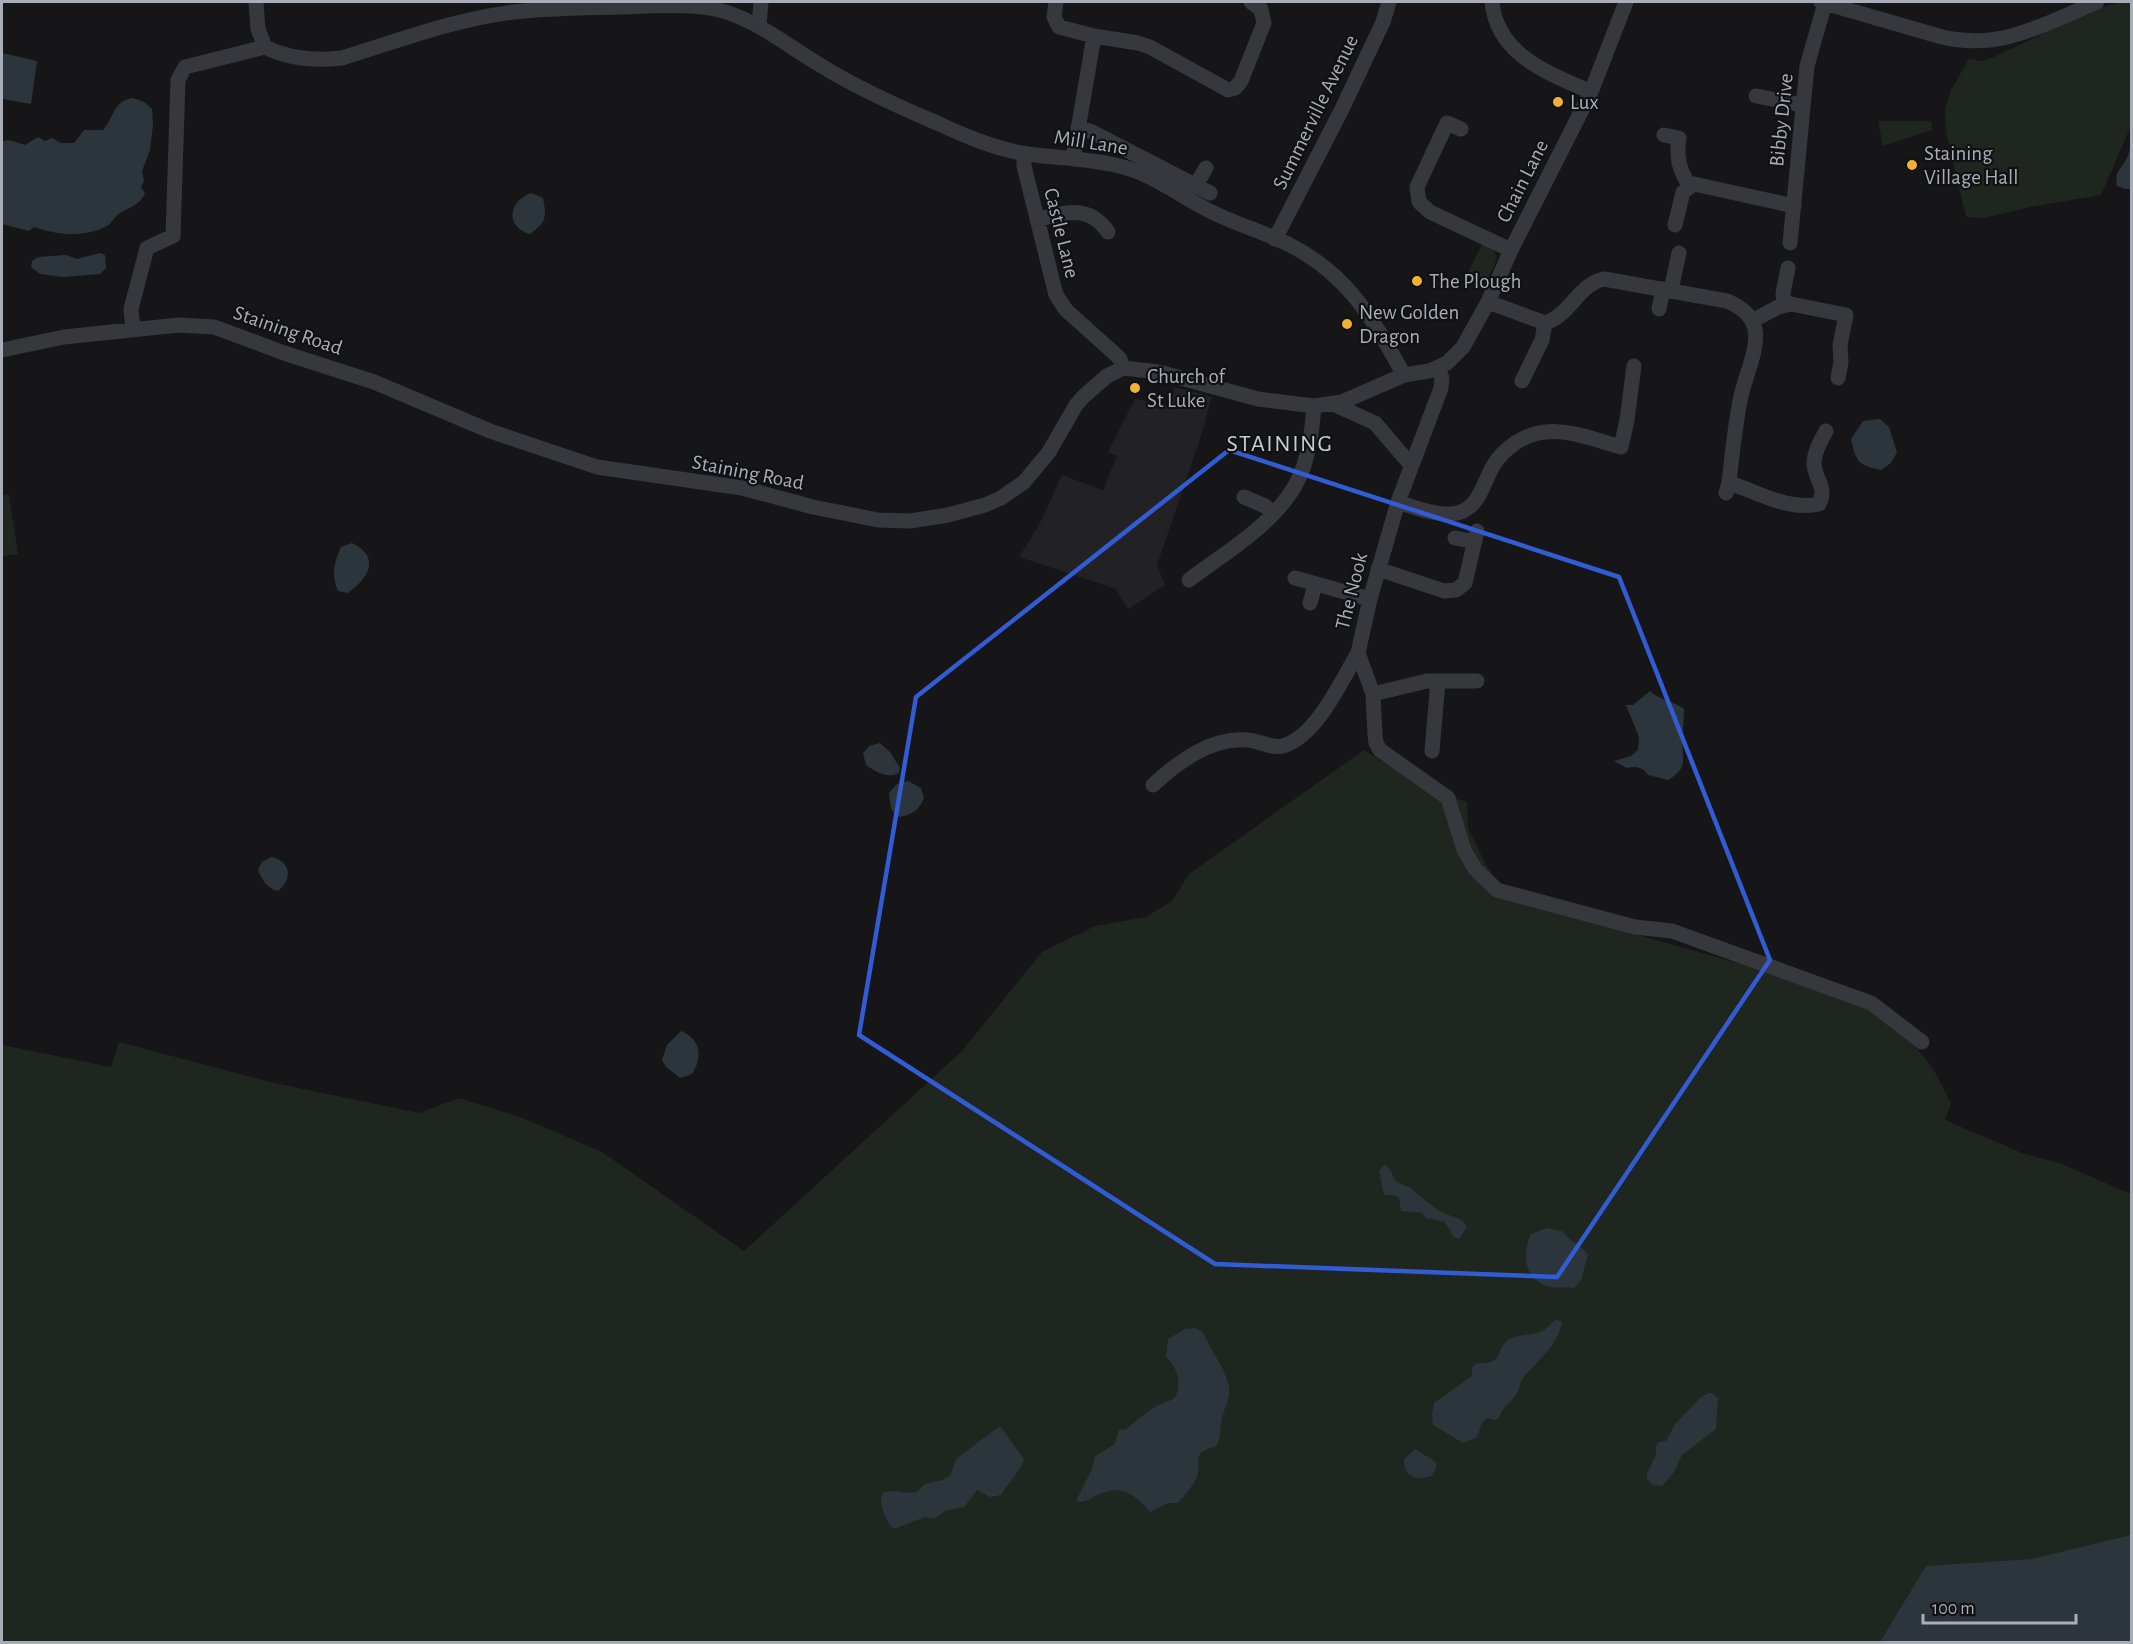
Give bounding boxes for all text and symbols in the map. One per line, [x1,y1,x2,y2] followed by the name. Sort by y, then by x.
[1269,32,1362,193] street label: Summerville Avenue
[1766,72,1797,168] street label: Bibby Drive
[1570,92,1599,113] place label: Lux
[1551,95,1565,109] marker: Lux
[1053,126,1129,159] street label: Mill Lane
[1493,137,1552,226] street label: Chain Lane
[1924,143,2018,188] place label: Staining Village Hall
[1905,158,1919,172] marker: Staining Village Hall
[1040,186,1083,280] street label: Castle Lane
[1429,271,1521,292] place label: The Plough
[1410,274,1424,288] marker: The Plough
[231,302,345,359] street label: Staining Road
[1359,302,1459,347] place label: New Golden Dragon
[1340,317,1354,331] marker: New Golden Dragon
[1147,366,1226,411] place label: Church of St Luke
[1128,381,1142,395] marker: Church of St Luke
[1227,432,1333,456] district label: STAINING
[690,451,806,494] street label: Staining Road
[1332,550,1371,632] street label: The Nook
[1923,1587,2076,1625] scale bar
[1932,1600,1975,1618] text: 100 m

